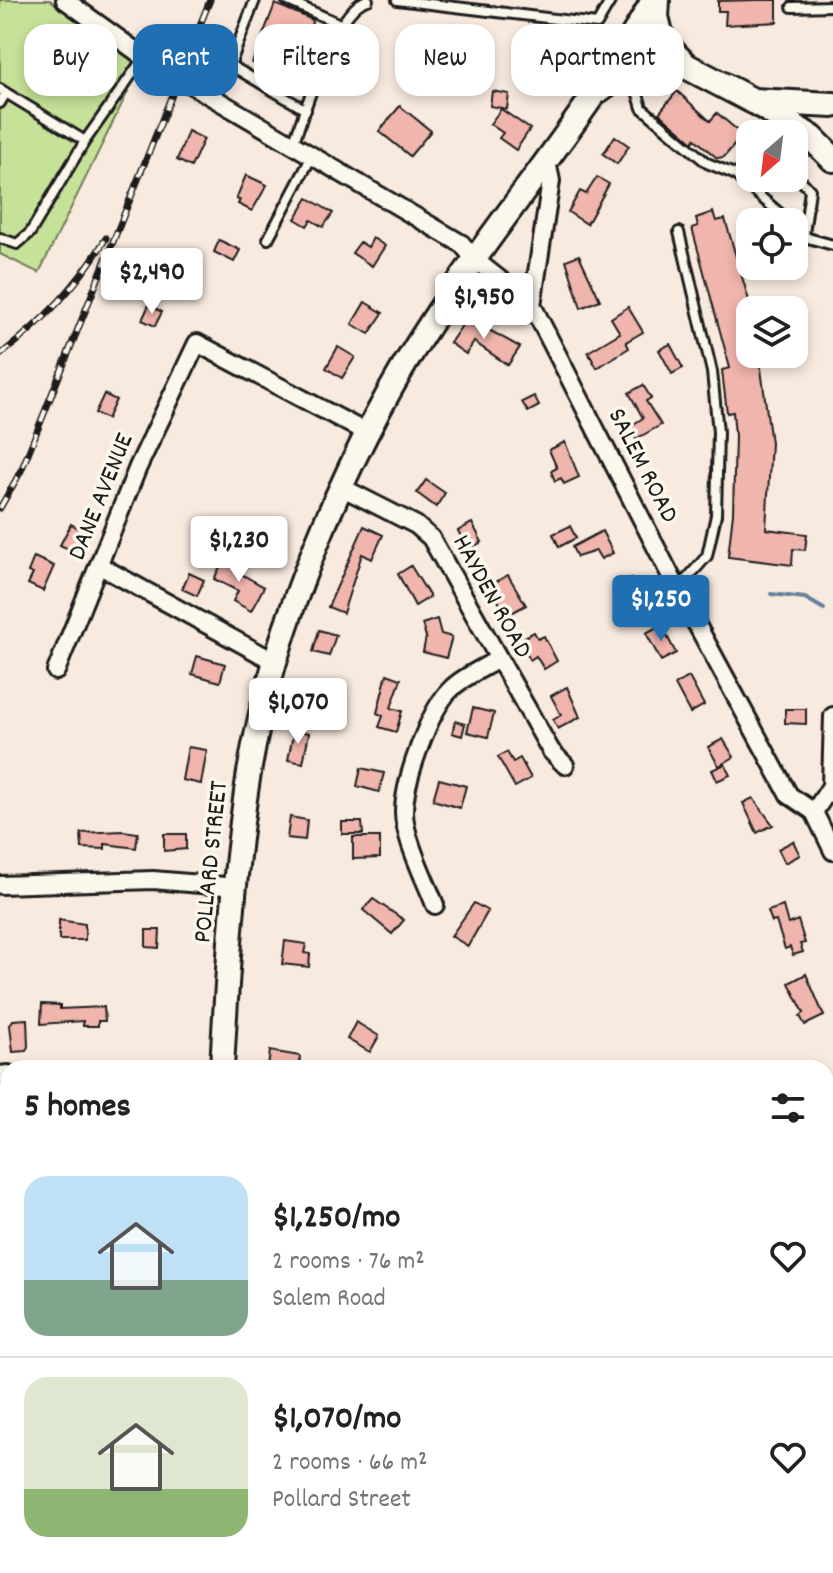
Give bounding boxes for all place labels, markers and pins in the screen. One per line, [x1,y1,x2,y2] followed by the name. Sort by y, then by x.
[87,248,217,316] pin: $2,490
[419,273,549,341] pin: $1,950
[174,516,304,584] pin: $1,230
[596,575,726,643] pin: $1,250
[233,678,363,746] pin: $1,070

